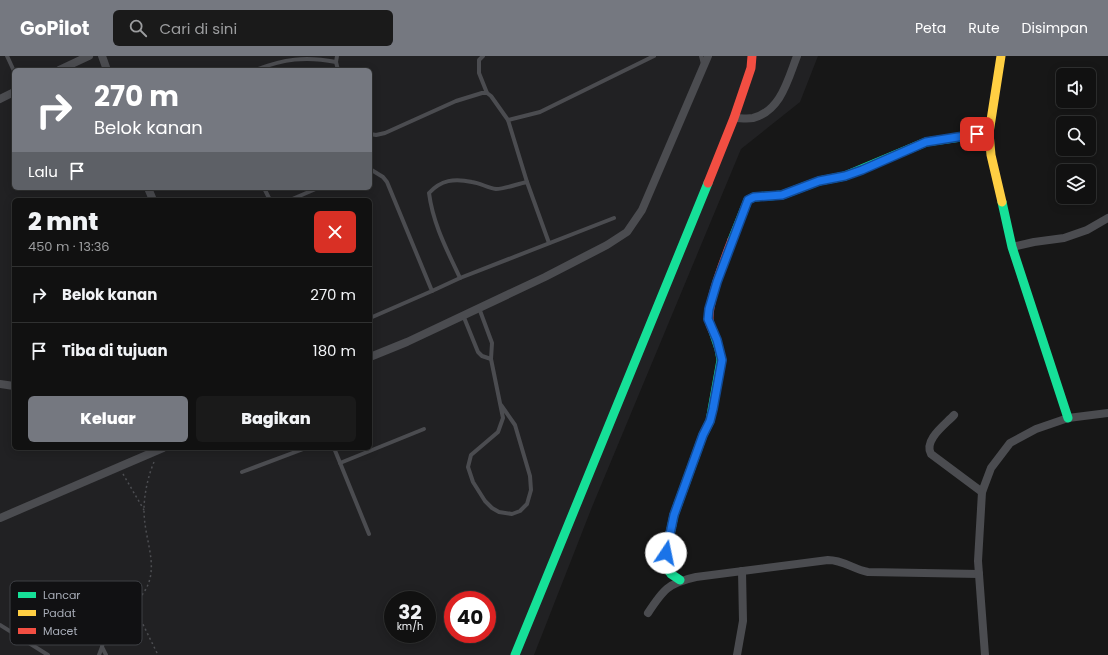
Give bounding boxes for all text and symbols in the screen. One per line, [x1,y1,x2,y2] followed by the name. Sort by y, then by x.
[113,10,393,46] search box
[20,15,89,42] text: GoPilot
[127,17,149,39] icon: search
[159,18,237,39] text: Cari di sini
[915,18,946,38] text: Peta
[968,18,1000,38] text: Rute
[1022,18,1088,38] text: Disimpan
[1056,68,1096,204] map controls
[1056,68,1096,108] button: sound
[94,77,179,116] text: 270 m
[28,84,80,136] icon: right
[94,115,203,140] text: Belok kanan
[1056,116,1096,156] button: search
[960,117,994,151] pin
[966,123,988,145] icon: arrive
[66,160,88,182] icon: arrive
[28,161,58,182] text: Lalu
[1056,164,1096,204] button: layers
[28,205,98,238] text: 2 mnt
[314,211,356,253] button: close
[28,237,110,256] text: 450 m · 13:36
[28,284,50,306] icon: right
[62,284,157,305] text: Belok kanan
[310,284,356,305] text: 270 m
[28,340,50,362] icon: arrive
[62,340,168,361] text: Tiba di tujuan
[313,340,356,361] text: 180 m
[28,396,188,442] button: Keluar
[196,396,356,442] button: Bagikan
[645,532,687,574] position arrow
[10,581,142,645] legend
[43,587,80,603] text: Lancar
[444,591,496,643] speed limit sign: 40
[398,598,422,626] text: 32
[43,605,76,621] text: Padat
[397,619,423,634] text: km/h
[43,623,77,639] text: Macet

